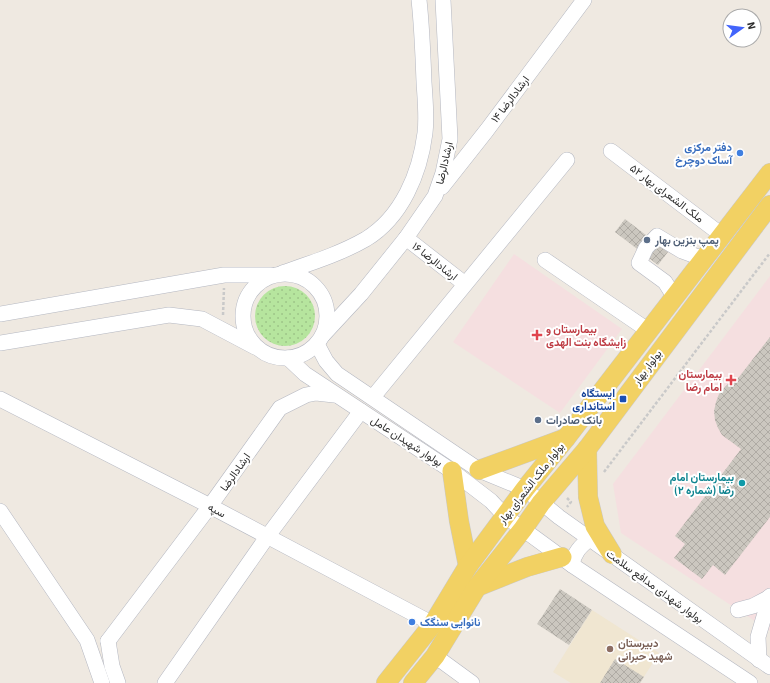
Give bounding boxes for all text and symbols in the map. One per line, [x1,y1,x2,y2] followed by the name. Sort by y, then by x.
[722,8,762,48] north arrow
[743,20,759,31] text: N
[488,73,533,126] street label: ارشادالرضا ۱۴
[432,140,457,186] street label: ارشادالرضا
[675,140,733,168] place label: دفتر مرکزی آساک دوچرخ
[735,148,745,158] marker: دفتر مرکزی آساک دوچرخ
[627,161,707,226] street label: ملک الشعرای بهار ۵۲
[654,233,719,248] place label: پمپ بنزین بهار
[642,235,652,245] marker: پمپ بنزین بهار
[409,239,461,284] street label: ارشادالرضا ۱۶
[546,322,626,350] place label: بیمارستان و زایشگاه بنت الهدی
[531,329,543,341] marker: بیمارستان و زایشگاه بنت الهدی
[629,347,665,389] street label: بولوار بهار
[679,367,722,395] place label: بیمارستان امام رضا
[725,374,737,386] marker: بیمارستان امام رضا
[572,386,615,414] place label: ایستگاه استانداری
[618,394,628,404] marker: ایستگاه استانداری
[368,413,446,470] street label: بولوار شهیدان عامل
[546,413,602,428] place label: بانک صادرات
[533,415,543,425] marker: بانک صادرات
[494,440,568,528] street label: بولوار ملک الشعرای بهار
[217,450,254,494] street label: ارشادالرضا
[670,470,734,498] place label: بیمارستان امام رضا (شماره ۲)
[737,478,747,488] marker: بیمارستان امام رضا (شماره ۲)
[205,500,229,522] street label: سپه
[603,546,706,627] street label: بولوار شهدای مدافع سلامت
[420,615,480,630] place label: نانوایی سنگک
[407,617,417,627] marker: نانوایی سنگک
[618,636,673,664] place label: دبیرستان شهید حبرانی
[605,644,615,654] marker: دبیرستان شهید حبرانی

